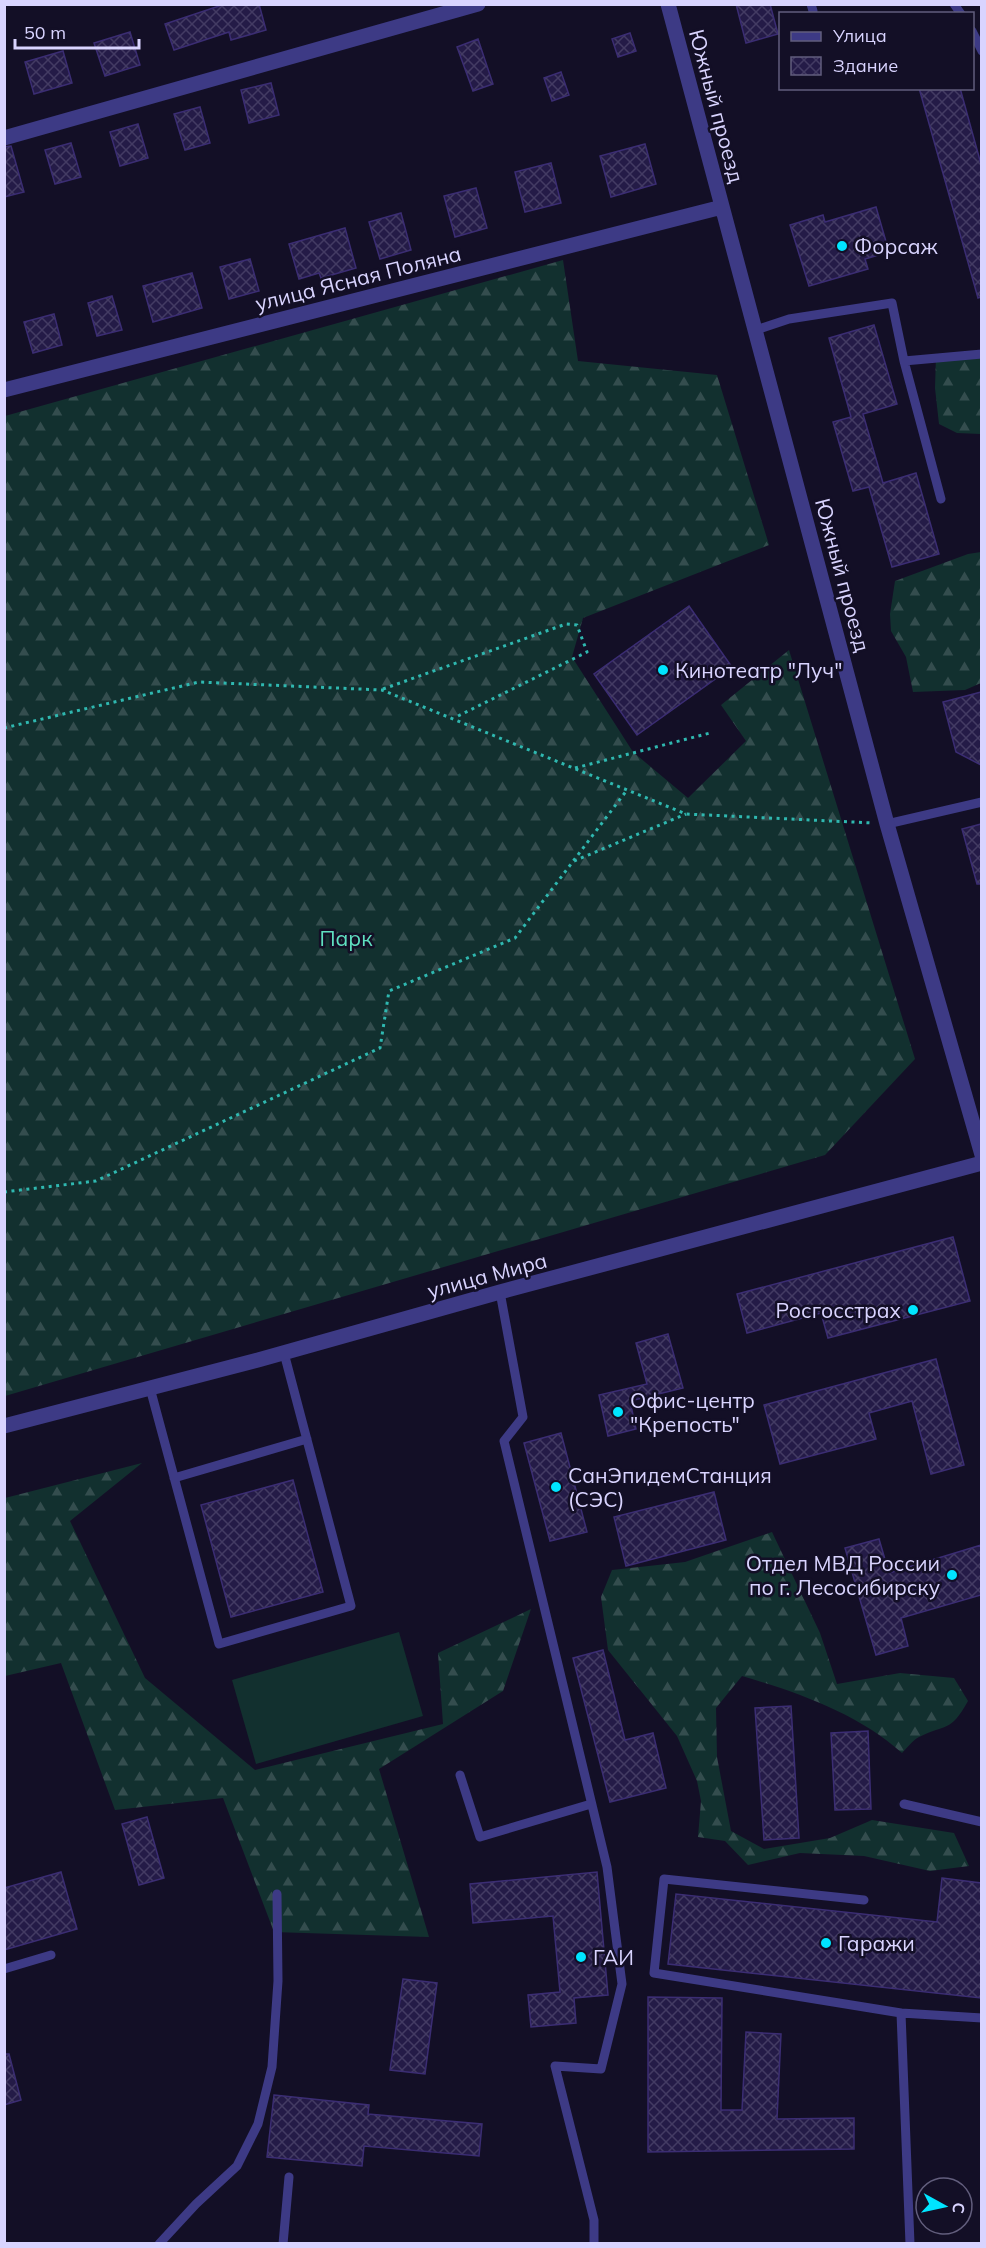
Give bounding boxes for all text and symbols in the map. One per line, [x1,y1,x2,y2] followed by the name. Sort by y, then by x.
[15,12,140,50] scale bar
[779,12,974,90] legend
[24,21,66,44] text: 50 m
[832,24,887,47] text: Улица
[684,26,750,186] street label: Южный проезд
[833,54,898,77] text: Здание
[854,233,938,259] place label: Форсаж
[835,239,849,253] marker: Форсаж
[252,240,464,316] street label: улица Ясная Поляна
[810,495,876,655] street label: Южный проезд
[675,657,842,683] place label: Кинотеатр "Луч"
[656,663,670,677] marker: Кинотеатр "Луч"
[320,925,373,951] park label: Парк
[424,1247,550,1303] street label: улица Мира
[776,1297,902,1323] place label: Росгосстрах
[906,1303,920,1317] marker: Росгосстрах
[630,1387,755,1437] place label: Офис-центр "Крепость"
[611,1405,625,1419] marker: Офис-центр "Крепость"
[568,1462,772,1512] place label: СанЭпидемСтанция (СЭС)
[549,1480,563,1494] marker: СанЭпидемСтанция (СЭС)
[746,1550,940,1600] place label: Отдел МВД России по г. Лесосибирску
[945,1568,959,1582] marker: Отдел МВД России по г. Лесосибирску
[838,1930,915,1956] place label: Гаражи
[819,1936,833,1950] marker: Гаражи
[593,1944,634,1970] place label: ГАИ
[574,1950,588,1964] marker: ГАИ
[914,2176,974,2236] north arrow
[948,2201,970,2215] text: С

